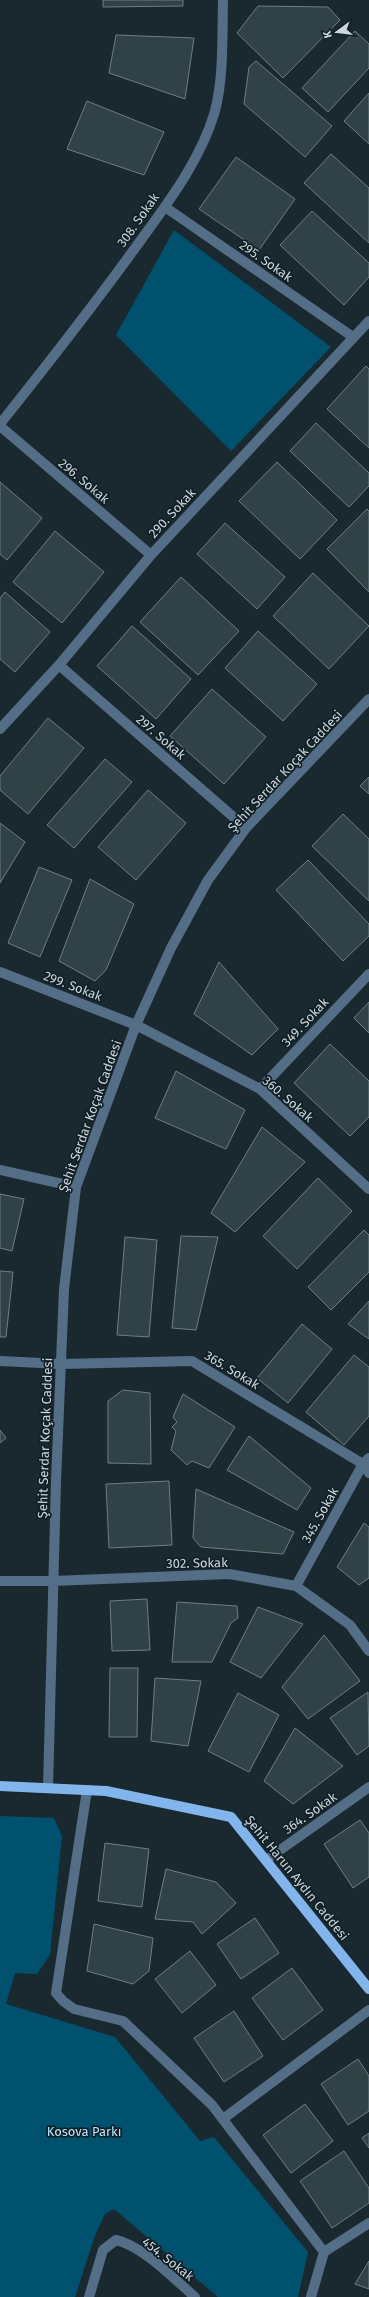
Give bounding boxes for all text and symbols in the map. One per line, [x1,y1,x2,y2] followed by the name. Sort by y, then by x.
[317,12,357,52] north arrow
[320,28,335,40] text: K
[114,190,162,250] street label: 308. Sokak
[237,237,296,285] street label: 295. Sokak
[56,455,113,507] street label: 296. Sokak
[145,485,199,541] street label: 290. Sokak
[225,707,345,835] street label: Şehit Serdar Koçak Caddesi
[133,712,189,763] street label: 297. Sokak
[42,968,105,1004] street label: 299. Sokak
[279,994,332,1050] street label: 349. Sokak
[55,1038,125,1194] street label: Şehit Serdar Koçak Caddesi
[260,1073,317,1125] street label: 360. Sokak
[202,1348,262,1392] street label: 365. Sokak
[35,1357,55,1519] street label: Şehit Serdar Koçak Caddesi
[299,1484,342,1545] street label: 345. Sokak
[166,1555,228,1571] street label: 302. Sokak
[280,1789,340,1837] street label: 364. Sokak
[242,1813,352,1943] street label: Şehit Harun Aydın Caddesi
[47,2124,121,2139] park label: Kosova Parkı
[139,2234,197,2284] street label: 454. Sokak

